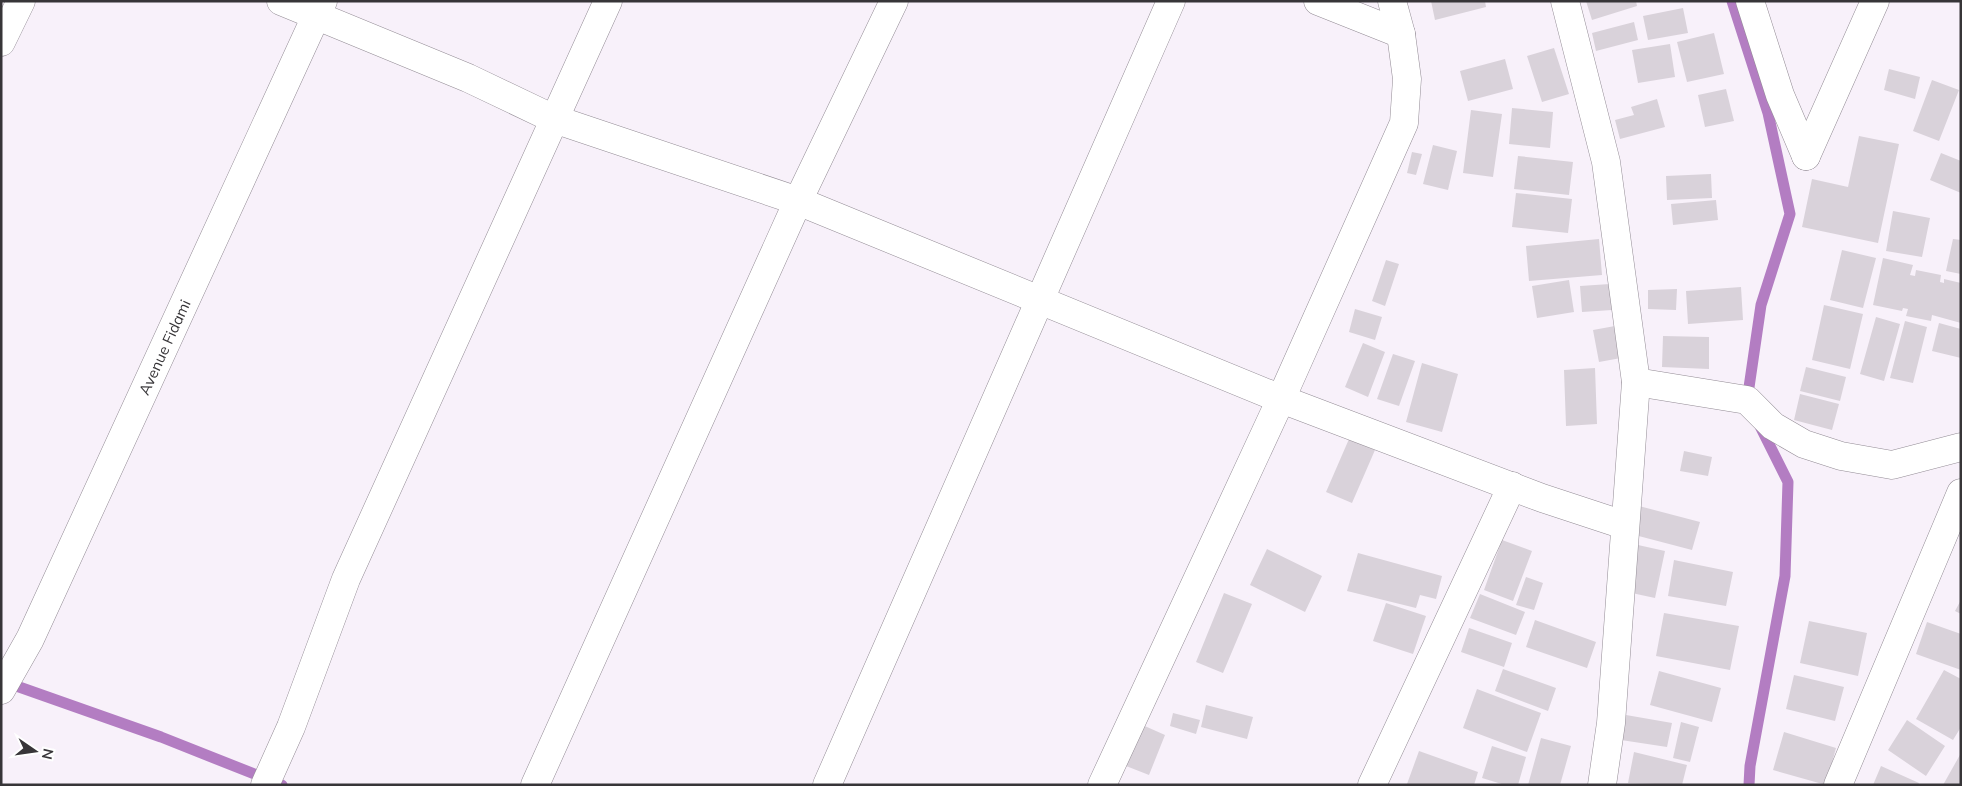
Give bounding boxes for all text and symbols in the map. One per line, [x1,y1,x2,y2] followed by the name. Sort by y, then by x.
[134,296,194,398] street label: Avenue Fidami
[10,726,60,776] north arrow
[38,747,58,761] text: N

